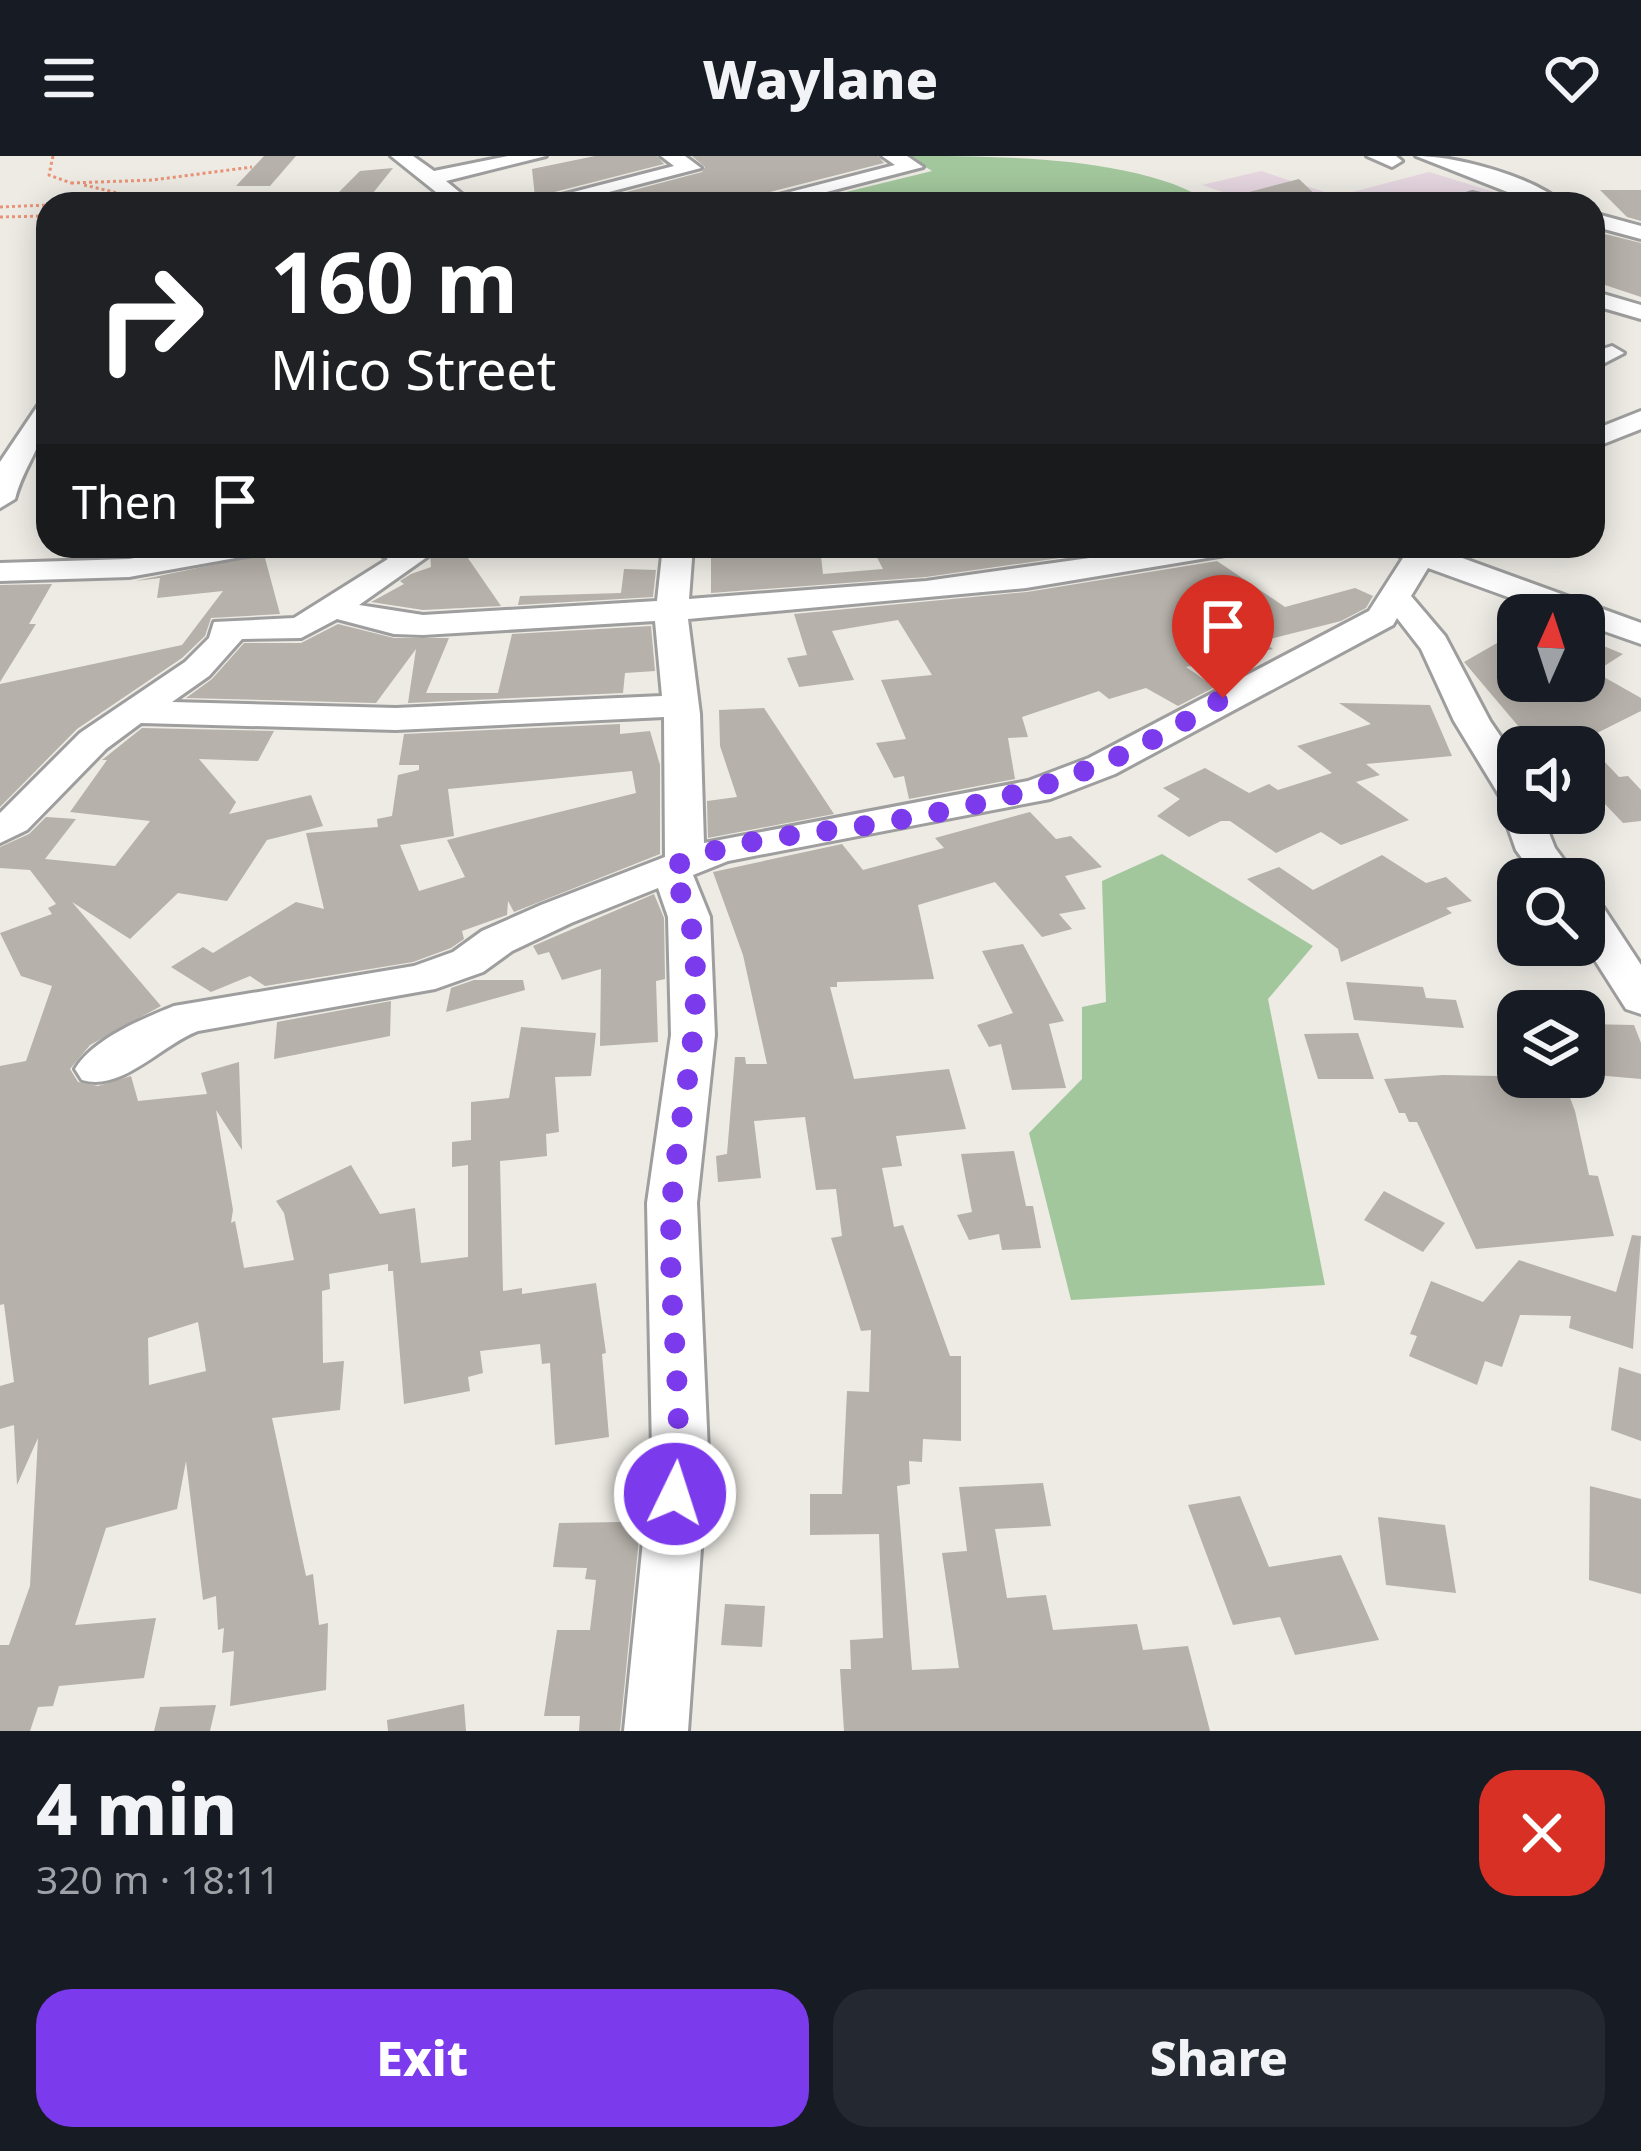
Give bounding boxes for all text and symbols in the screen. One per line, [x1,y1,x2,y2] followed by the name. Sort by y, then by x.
[703,41,938,115] text: Waylane
[36,45,102,111] icon: menu
[1539,45,1605,111] icon: heart
[270,223,518,338] text: 160 m
[72,240,228,396] icon: right
[270,332,556,406] text: Mico Street
[202,468,268,534] icon: arrive
[72,471,178,532] text: Then
[1172,575,1274,698] pin
[1190,593,1256,659] icon: arrive
[1497,594,1605,702] north arrow
[1497,594,1605,1098] map controls
[1497,726,1605,834] button: sound
[1497,858,1605,966] button: search
[1497,990,1605,1098] button: layers
[612,1431,738,1557] position arrow
[36,1758,237,1856] text: 4 min
[1479,1770,1605,1896] button: close
[36,1852,280,1905] text: 320 m · 18:11
[36,1989,809,2127] button: Exit
[833,1989,1605,2127] button: Share

